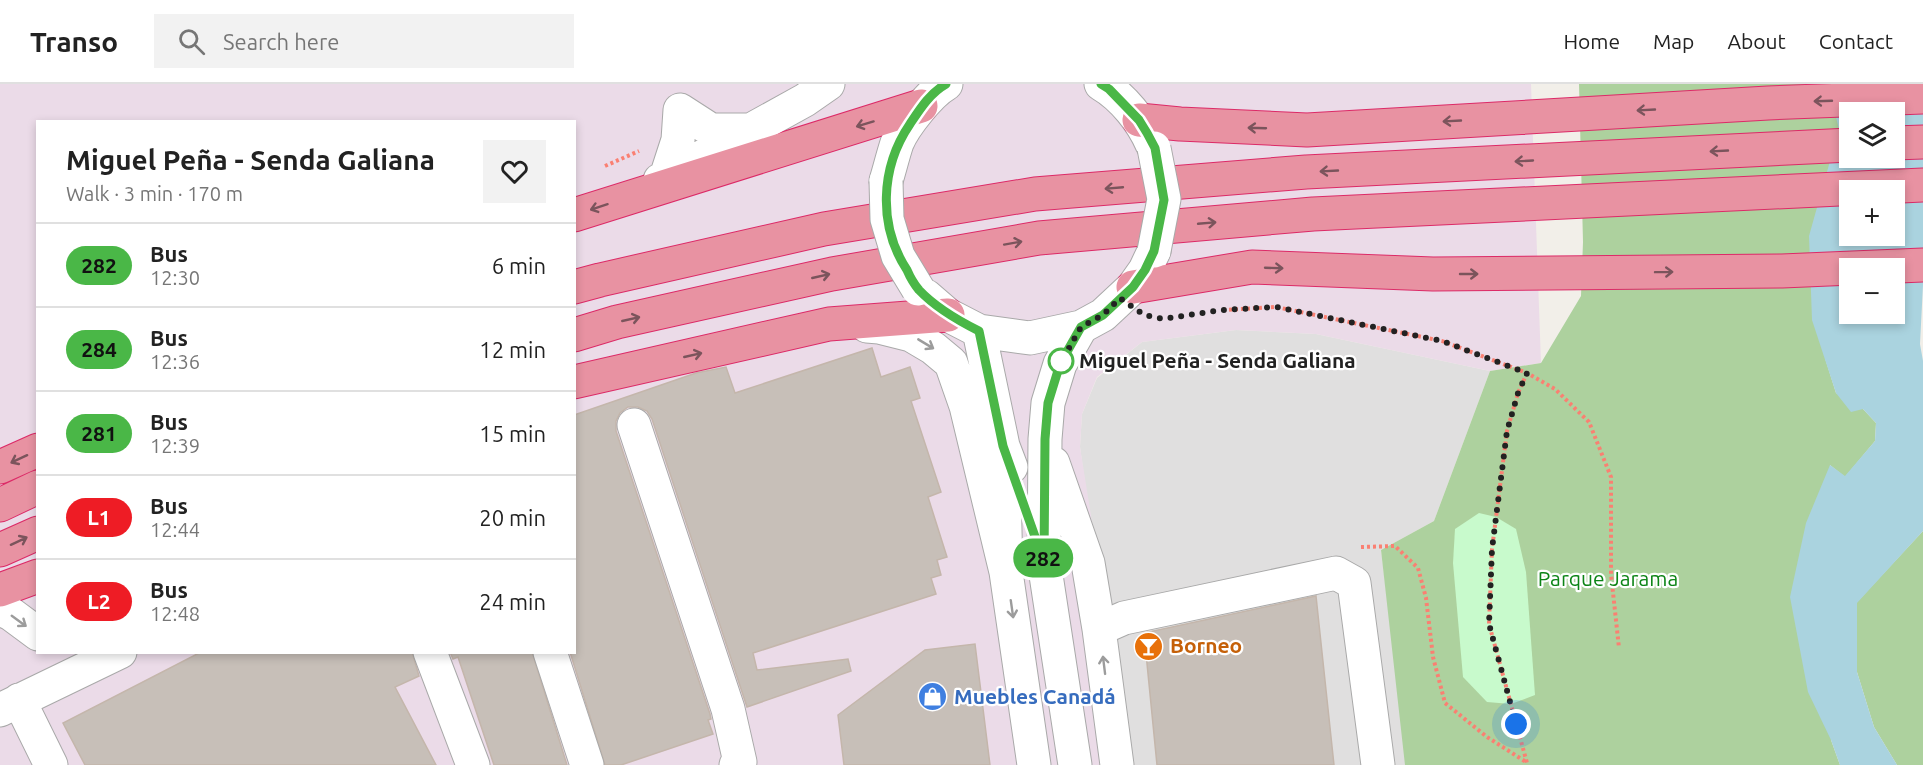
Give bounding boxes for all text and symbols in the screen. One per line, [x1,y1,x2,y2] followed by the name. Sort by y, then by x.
[154,14,574,68] search box
[175,25,208,58] icon: search
[30,26,118,57] text: Transo
[223,29,339,54] text: Search here
[1563,29,1620,53] text: Home
[1653,29,1694,53] text: Map
[1727,29,1786,53] text: About
[1819,29,1893,53] text: Contact
[1813,95,1833,106] one-way arrow
[1839,102,1905,324] map controls
[1839,102,1905,168] button: layers
[1637,105,1657,116] one-way arrow
[1442,116,1462,127] one-way arrow
[856,119,875,130] one-way arrow
[1247,122,1267,133] one-way arrow
[483,140,546,203] button: heart
[66,144,435,175] text: Miguel Peña - Senda Galiana
[1709,145,1729,156] one-way arrow
[1514,155,1534,166] one-way arrow
[1320,165,1340,176] one-way arrow
[1839,180,1905,246] button: +
[66,182,243,205] text: Walk · 3 min · 170 m
[1104,183,1124,194] one-way arrow
[590,202,609,213] one-way arrow
[1197,217,1217,228] one-way arrow
[1003,237,1023,248] one-way arrow
[150,241,188,266] text: Bus
[81,253,117,277] text: 282
[492,253,546,278] text: 6 min
[1839,258,1905,324] button: −
[1263,262,1283,273] one-way arrow
[150,266,200,289] text: 12:30
[1653,266,1673,278] one-way arrow
[1458,268,1478,279] one-way arrow
[811,270,830,282] one-way arrow
[621,312,640,324] one-way arrow
[150,325,188,350] text: Bus
[81,337,117,361] text: 284
[479,337,546,362] text: 12 min
[917,338,934,350] one-way arrow
[683,348,702,360] one-way arrow
[1048,348,1074,374] marker: Miguel Peña - Senda Galiana
[1079,348,1356,372] place label: Miguel Peña - Senda Galiana
[150,350,200,373] text: 12:36
[150,409,188,434] text: Bus
[81,421,117,445] text: 281
[479,421,546,446] text: 15 min
[150,434,200,457] text: 12:39
[10,453,28,465] one-way arrow
[150,493,188,518] text: Bus
[87,505,111,529] text: L1
[479,505,546,530] text: 20 min
[150,518,200,541] text: 12:44
[9,535,27,547] one-way arrow
[1008,538,1078,578] line badge: 282
[1025,546,1061,570] text: 282
[1538,566,1678,590] park label: Parque Jarama
[150,577,188,602] text: Bus
[87,589,111,613] text: L2
[479,589,546,614] text: 24 min
[1006,599,1017,619] one-way arrow
[150,602,200,625] text: 12:48
[11,614,27,627] one-way arrow
[1133,630,1165,662] bar icon: Borneo
[1170,633,1242,657] place label: Borneo
[1098,656,1109,676] one-way arrow
[917,681,949,713] shop icon: Muebles Canadá
[954,684,1116,708] place label: Muebles Canadá
[1501,709,1531,739] your location

